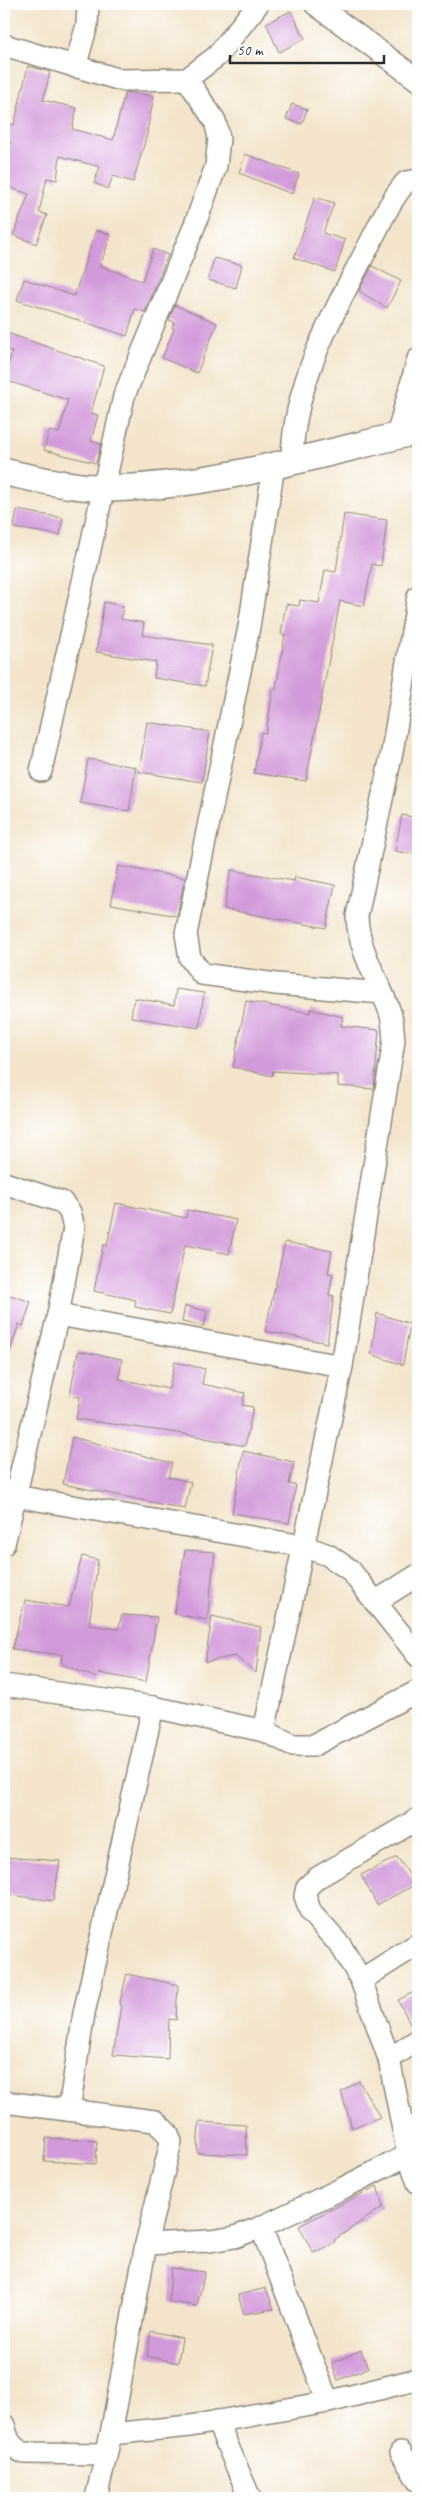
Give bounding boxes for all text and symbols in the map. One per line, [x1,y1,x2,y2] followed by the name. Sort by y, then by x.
[230,32,383,64] scale bar
[237,41,264,60] text: 50 m

